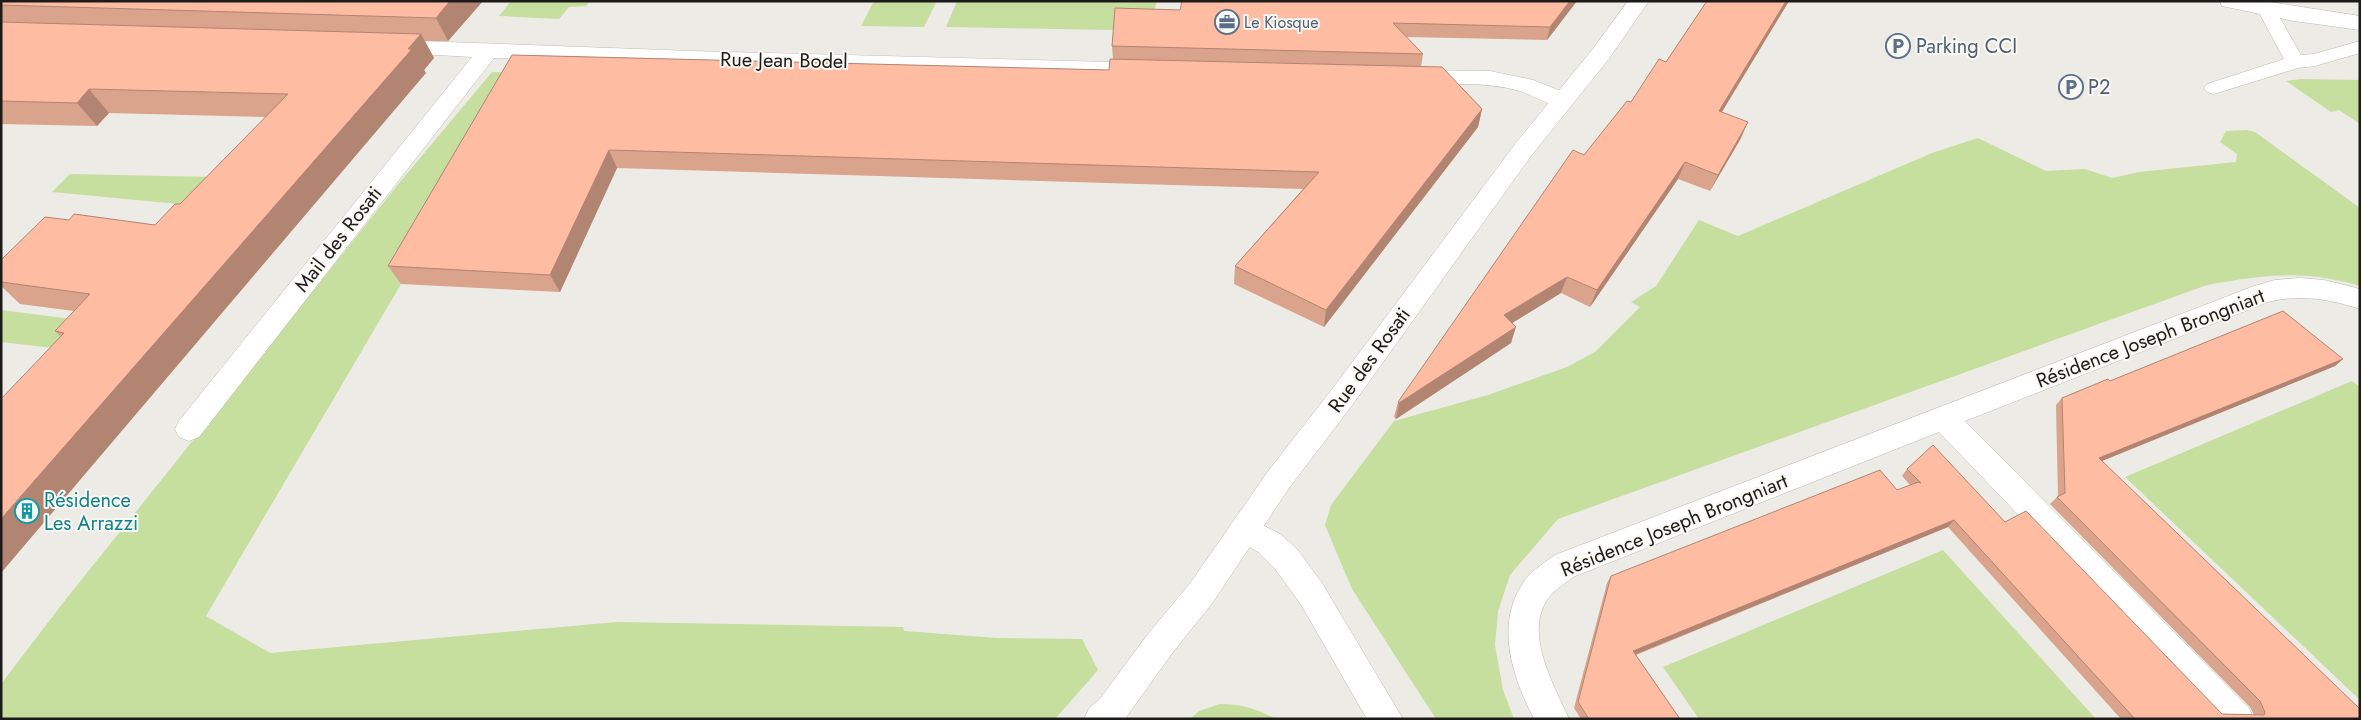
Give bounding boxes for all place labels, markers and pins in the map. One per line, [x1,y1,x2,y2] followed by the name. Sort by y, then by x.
[1214,9,1240,35] office icon: Le Kiosque
[1244,11,1318,34] place label: Le Kiosque
[1916,32,2017,61] place label: Parking CCI
[1885,33,1911,59] parking icon: Parking CCI
[2088,73,2110,102] place label: P2
[2058,74,2084,100] parking icon: P2
[44,486,138,538] place label: Résidence Les Arrazzi
[14,498,40,524] building icon: Résidence Les Arrazzi

